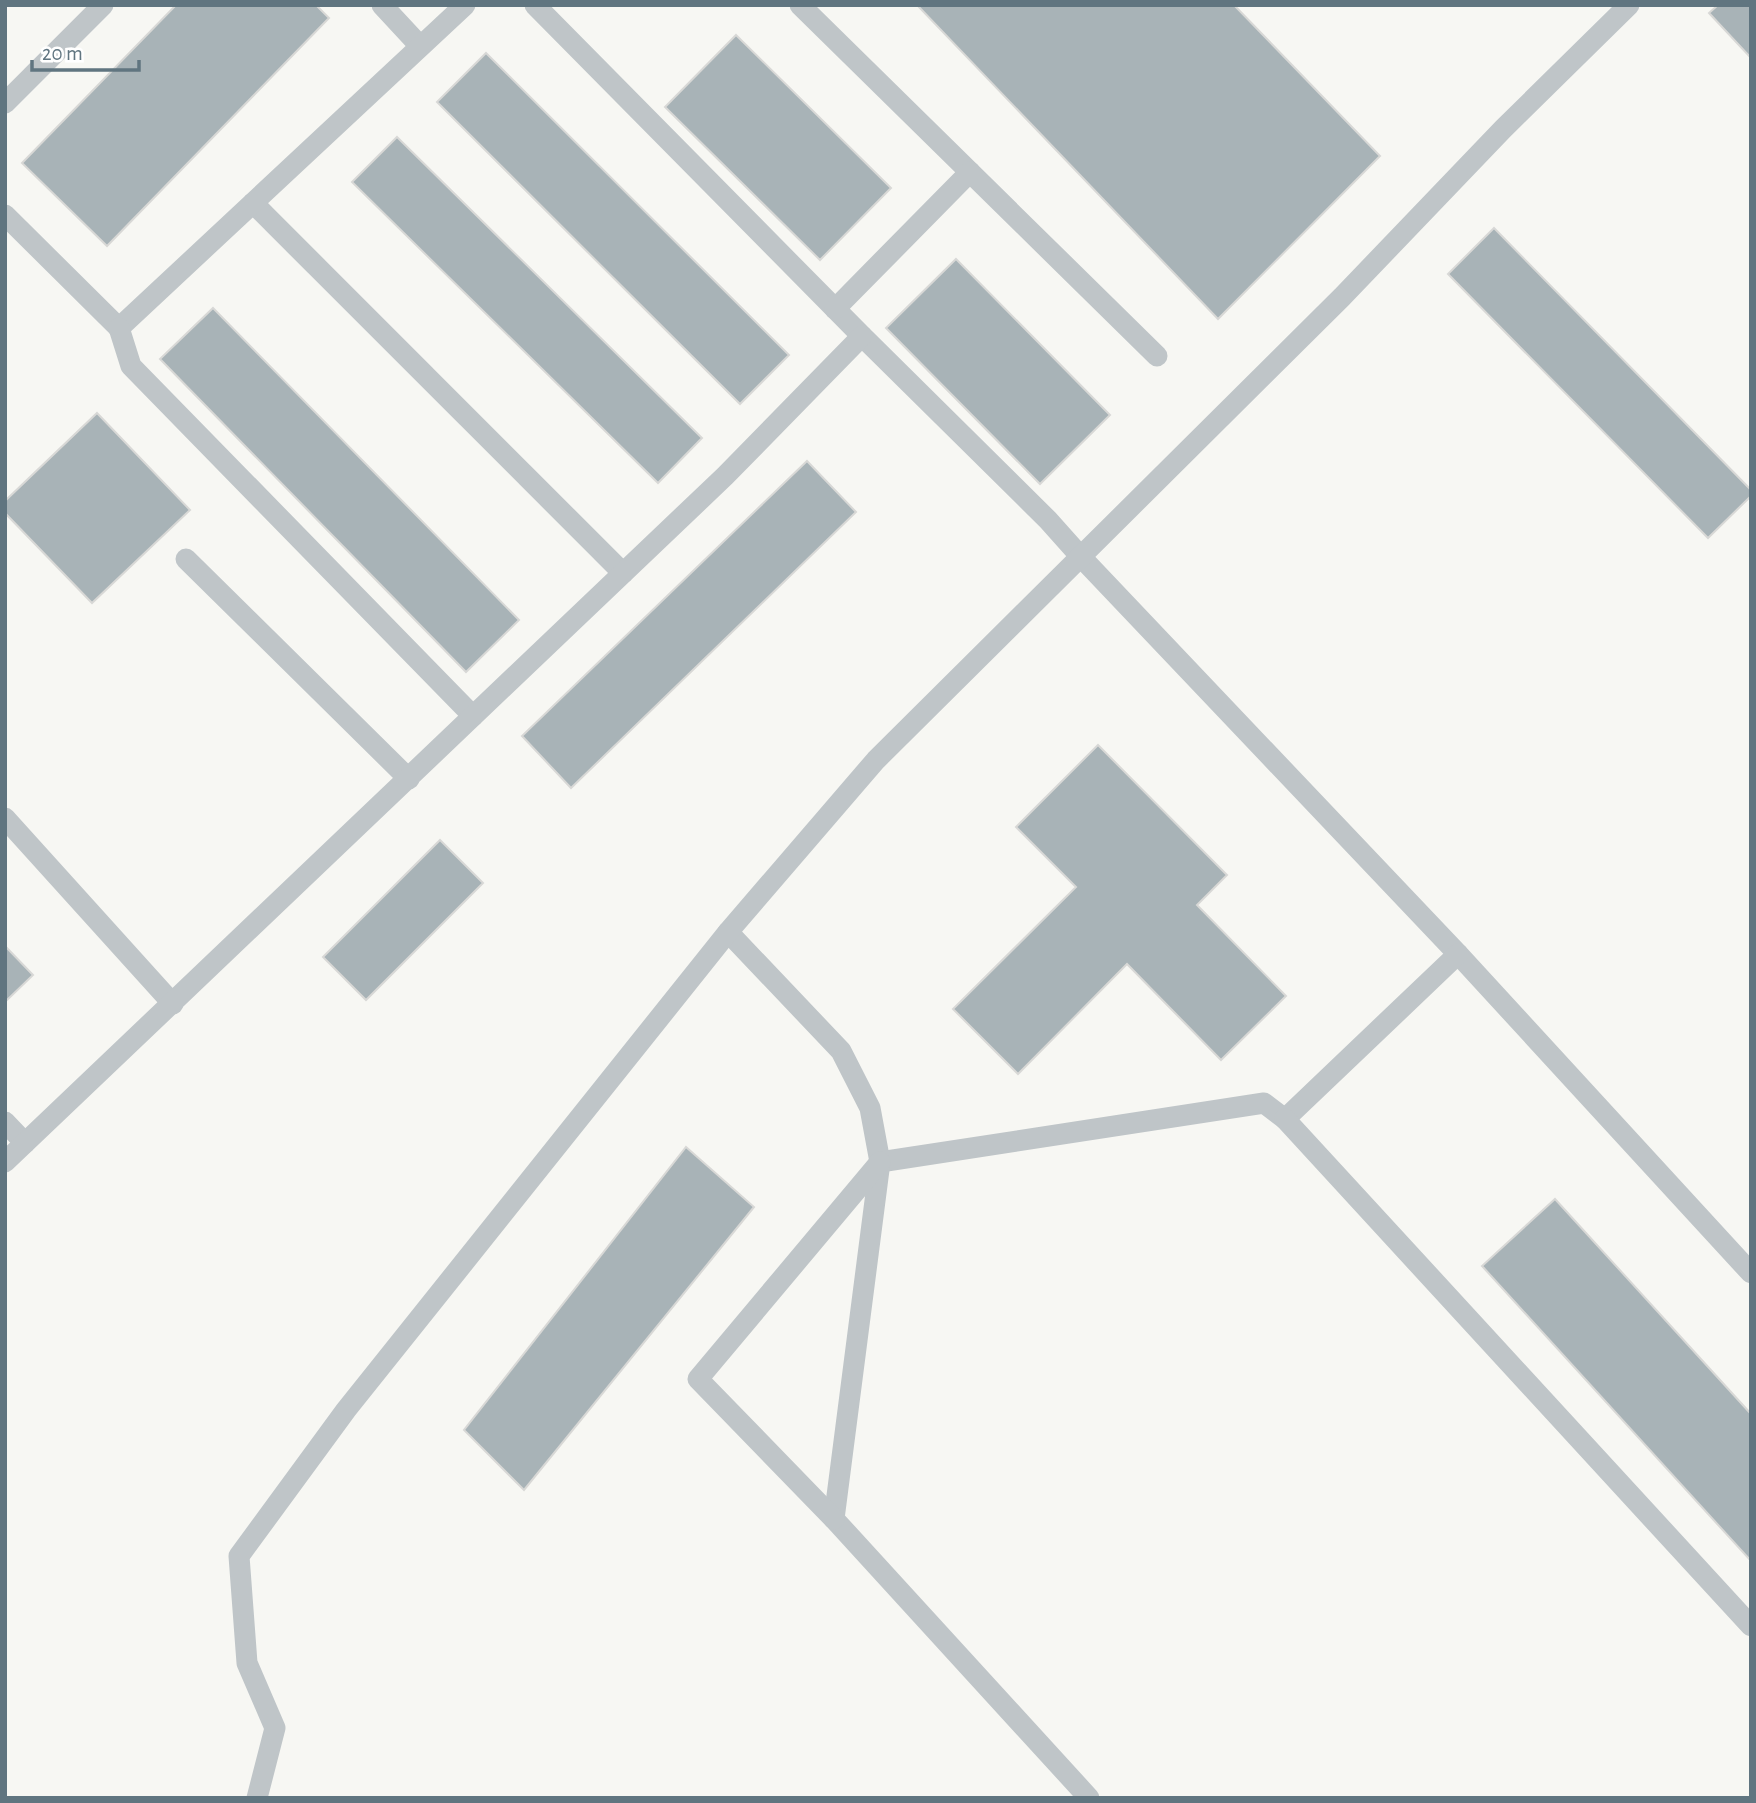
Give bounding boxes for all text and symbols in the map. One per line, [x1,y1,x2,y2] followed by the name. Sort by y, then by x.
[32,28,138,72] scale bar
[42,43,83,64] text: 20 m

